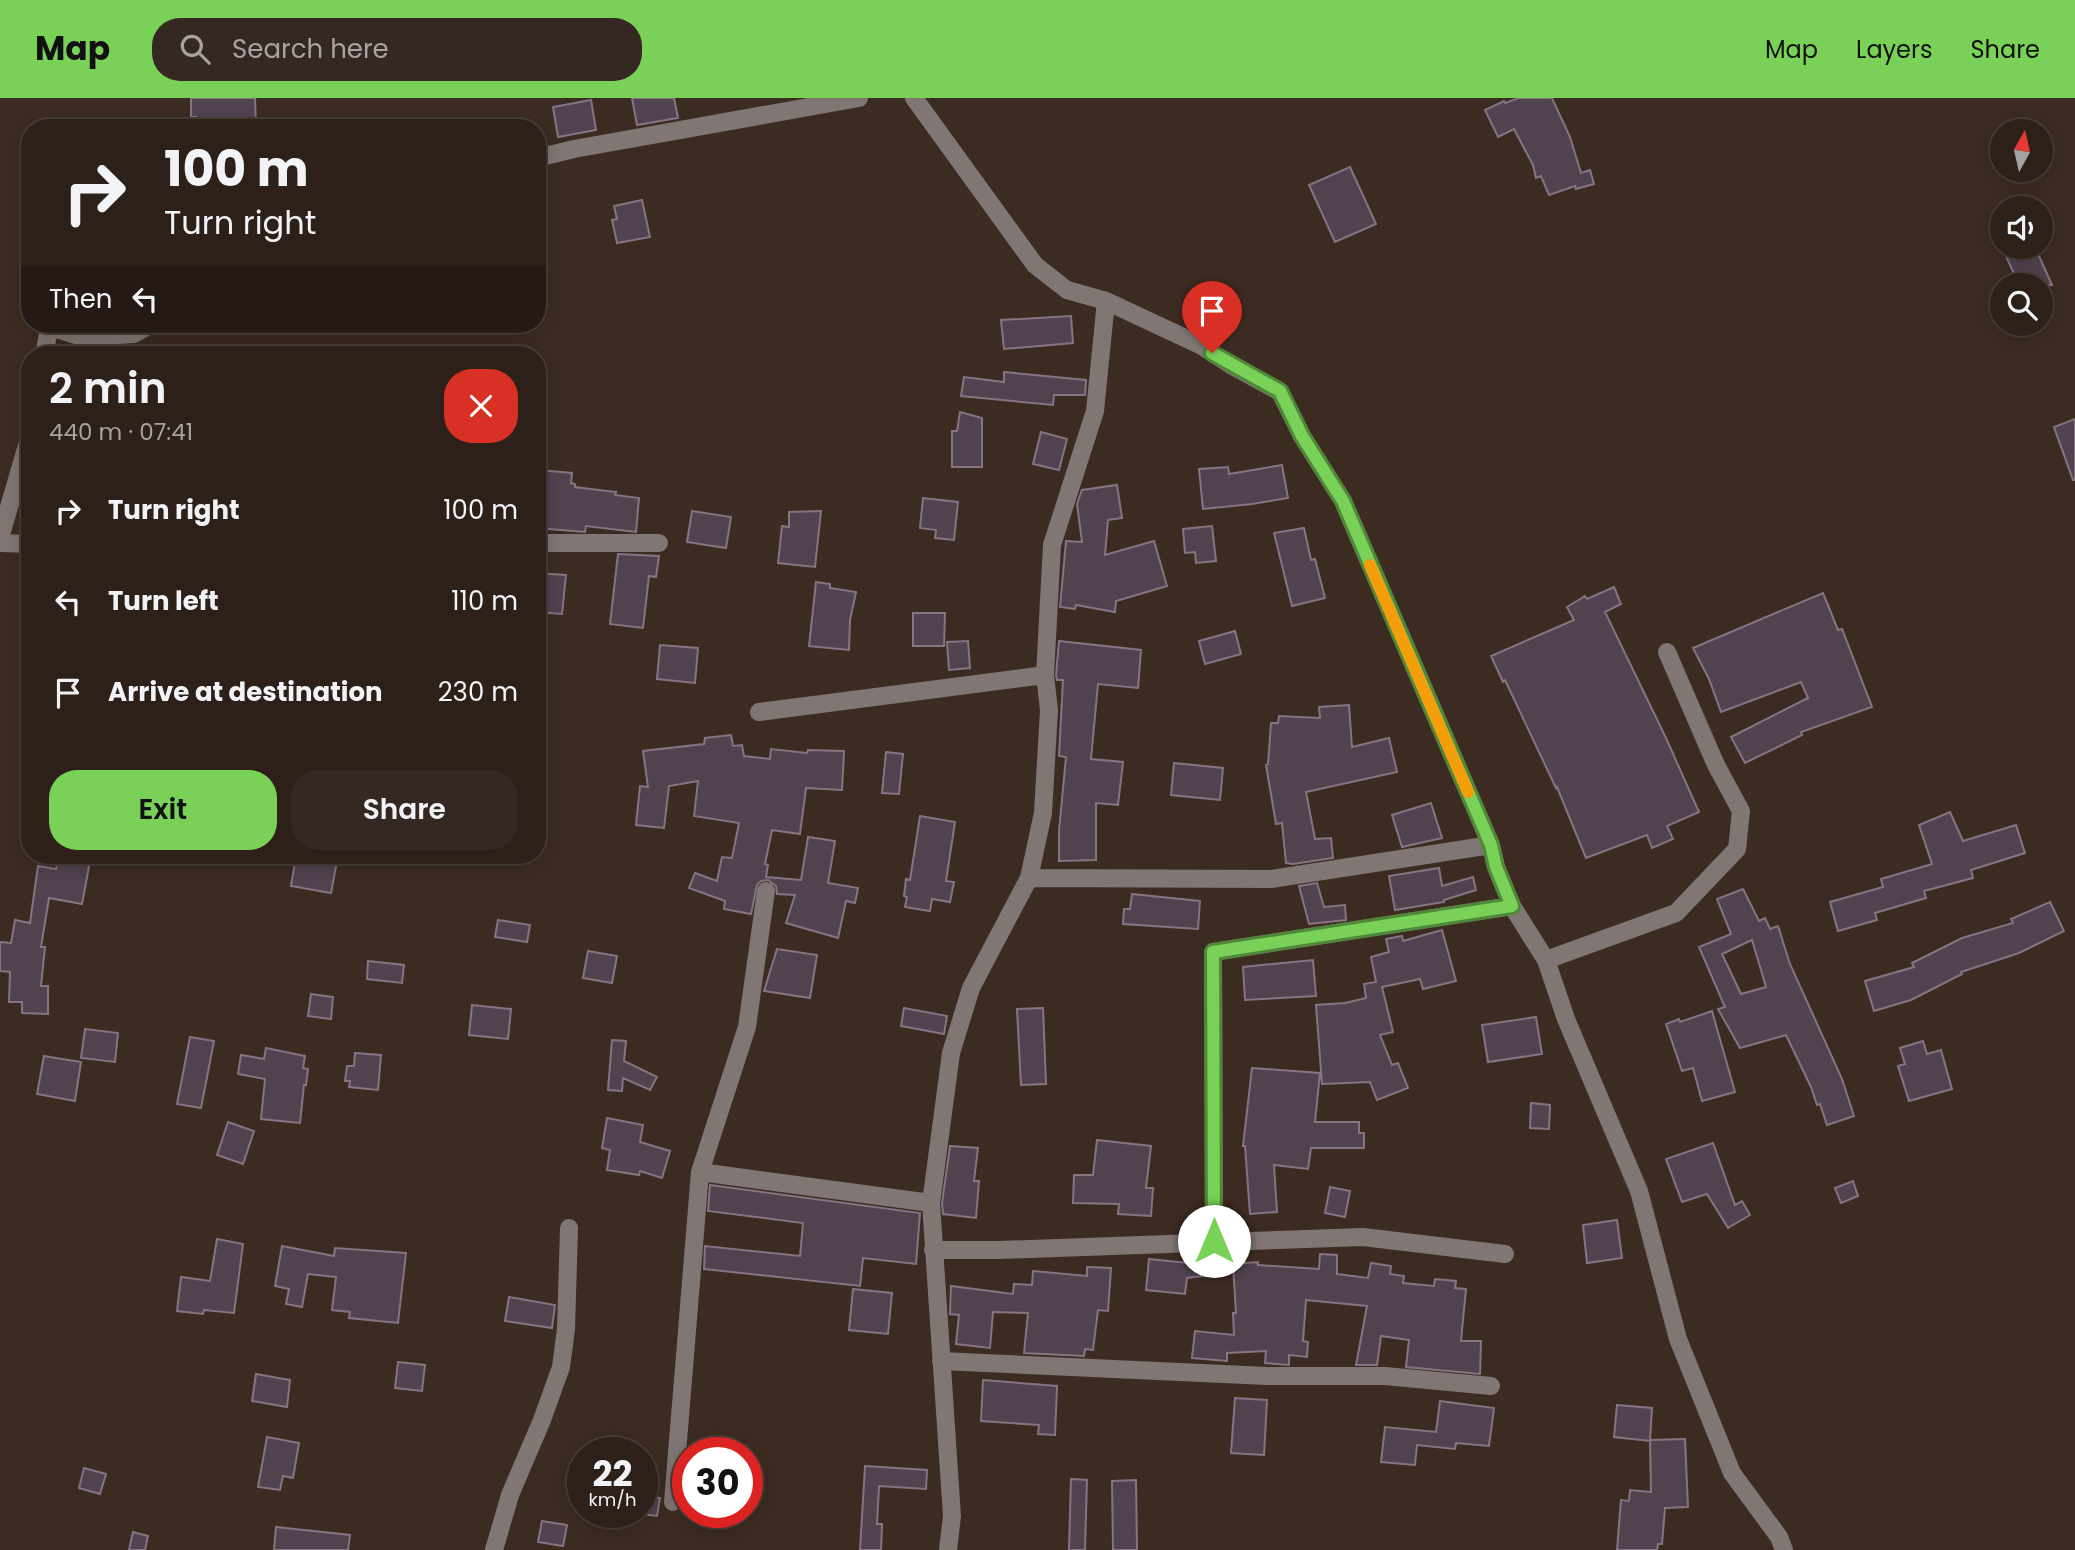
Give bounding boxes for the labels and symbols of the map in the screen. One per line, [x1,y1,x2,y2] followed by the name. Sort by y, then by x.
[1990,119,2053,182] north arrow
[1182,281,1242,353] pin
[1177,1204,1251,1278] position arrow
[672,1437,763,1528] speed limit sign: 30

